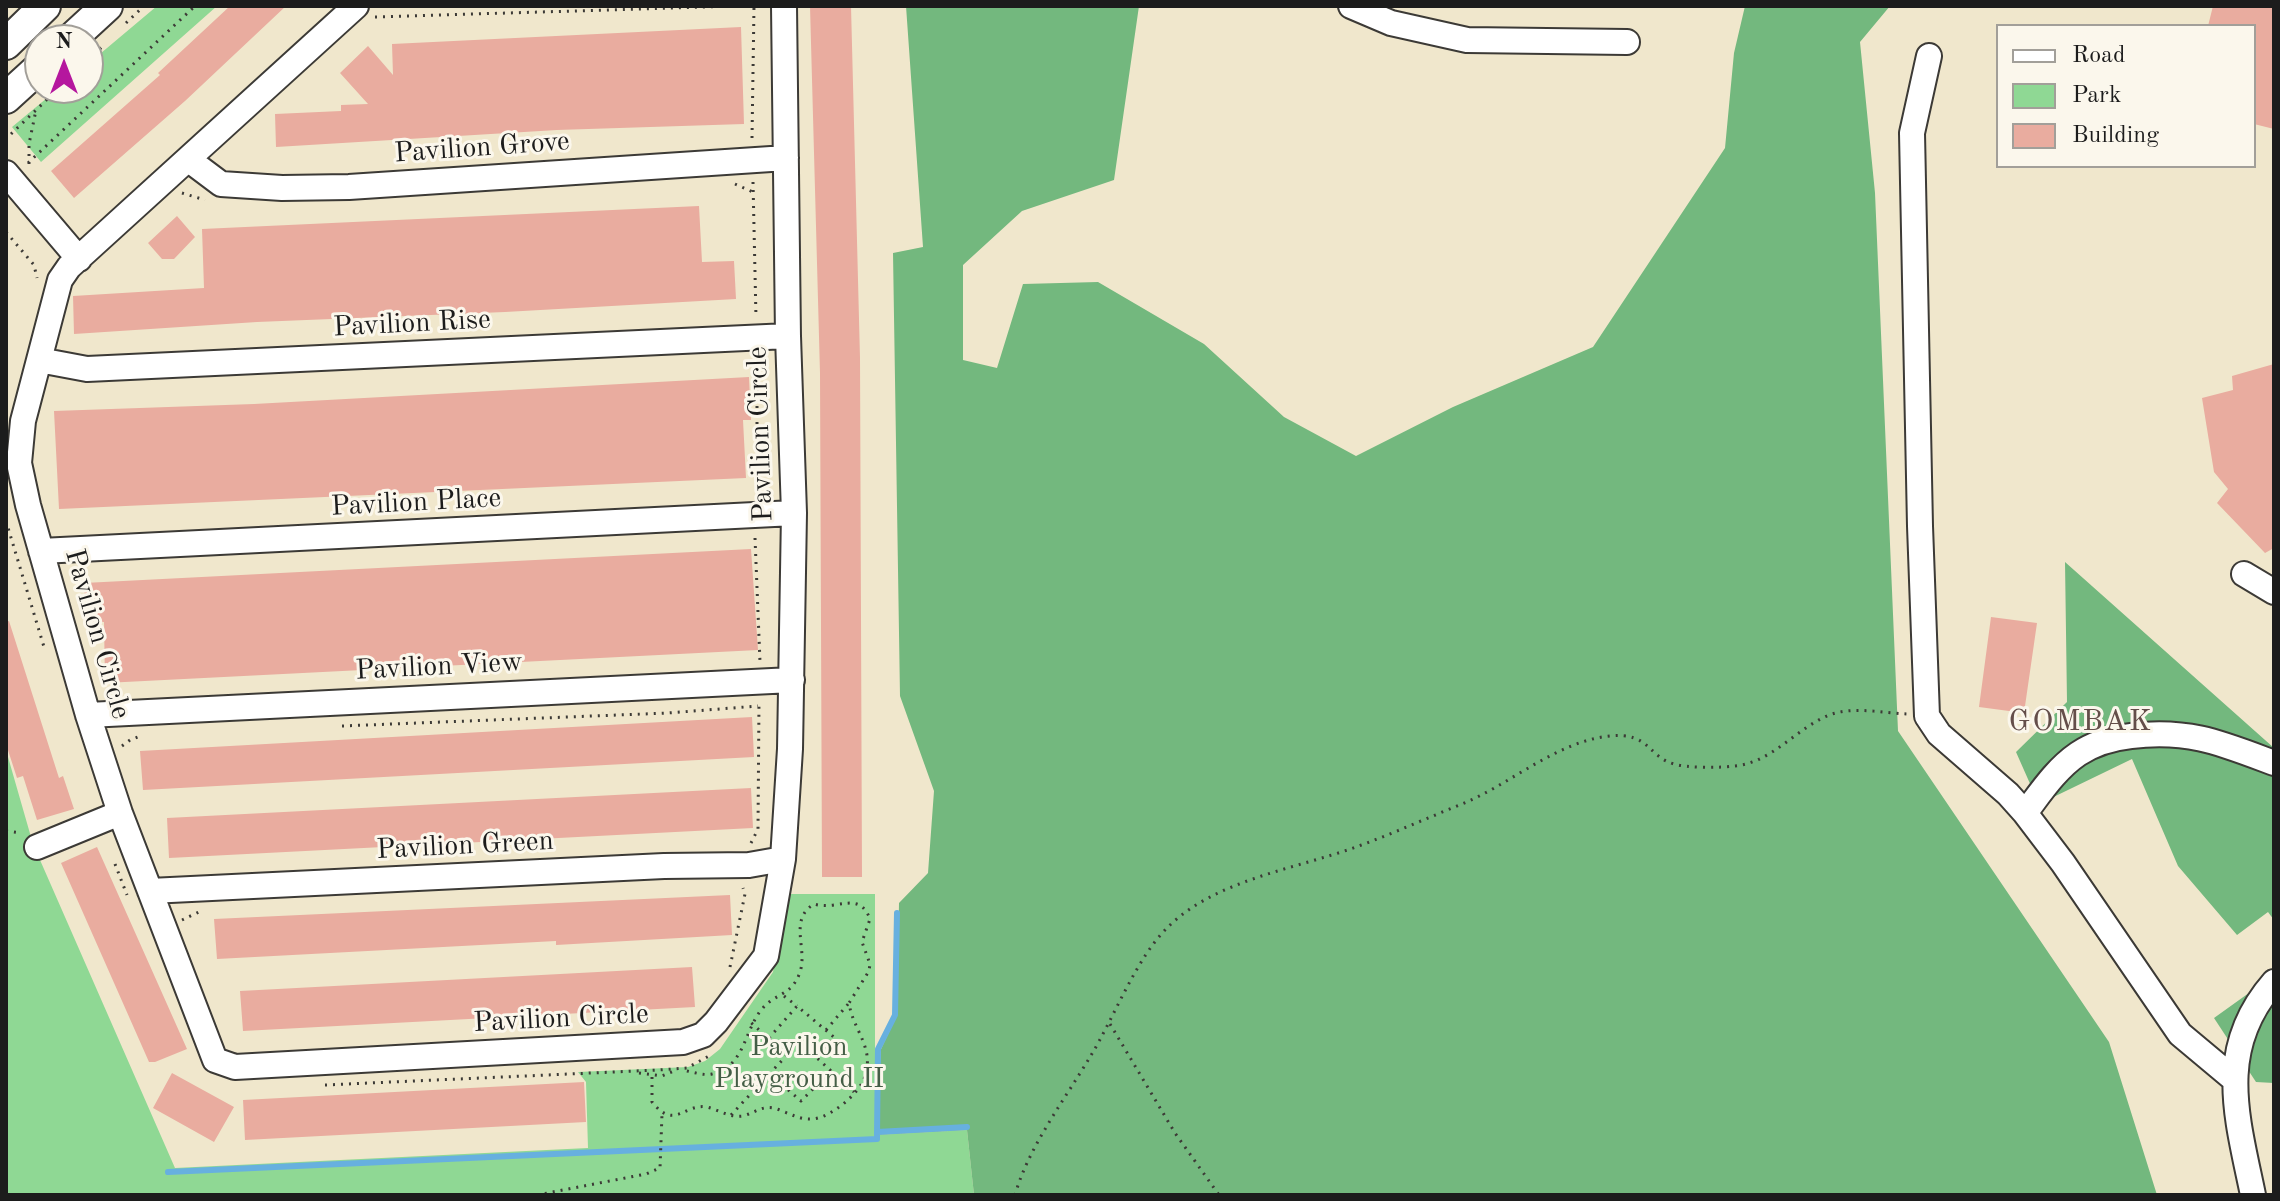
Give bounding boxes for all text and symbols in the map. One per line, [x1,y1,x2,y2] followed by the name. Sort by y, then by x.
[24,24,104,104] north arrow
[1996,24,2256,168] legend
[56,31,72,53] text: N
[2072,44,2125,68] text: Road
[2072,84,2121,108] text: Park
[2072,124,2159,148] text: Building
[393,125,571,171] street label: Pavilion Grove
[332,303,492,345] street label: Pavilion Rise
[741,346,781,522] street label: Pavilion Circle
[330,482,502,524] street label: Pavilion Place
[57,545,137,723] street label: Pavilion Circle
[354,646,524,688] street label: Pavilion View
[2009,704,2153,740] district label: GOMBAK
[375,825,555,867] street label: Pavilion Green
[472,998,650,1040] street label: Pavilion Circle
[714,1031,884,1097] park label: Pavilion Playground II

